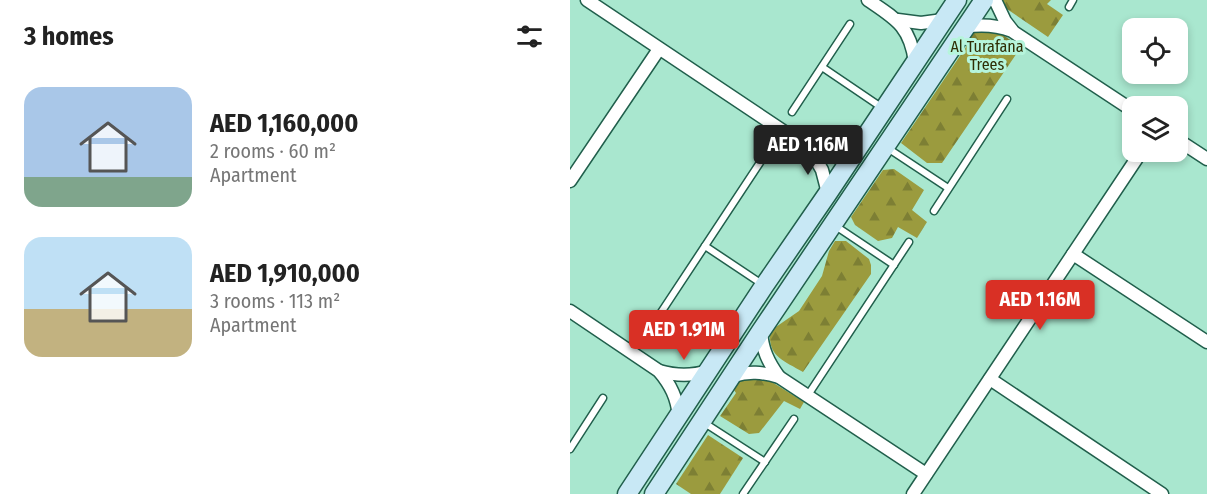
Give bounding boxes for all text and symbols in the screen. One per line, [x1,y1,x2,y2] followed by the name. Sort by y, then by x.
[1122,18,1188,162] map controls
[1122,18,1188,84] button: locate
[513,20,546,53] icon: filters
[24,21,114,52] text: 3 homes
[950,37,1024,74] park label: Al Turafana Trees
[1122,96,1188,162] button: layers
[210,108,359,139] text: AED 1,160,000
[72,111,144,183] icon: home
[739,125,877,176] pin: AED 1.16M
[768,132,848,156] text: AED 1.16M
[210,139,336,163] text: 2 rooms · 60 m²
[210,163,297,187] text: Apartment
[210,258,360,289] text: AED 1,910,000
[72,261,144,333] icon: home
[971,280,1109,331] pin: AED 1.16M
[1000,287,1080,311] text: AED 1.16M
[210,289,340,313] text: 3 rooms · 113 m²
[615,310,753,361] pin: AED 1.91M
[210,313,297,337] text: Apartment
[643,317,725,341] text: AED 1.91M

